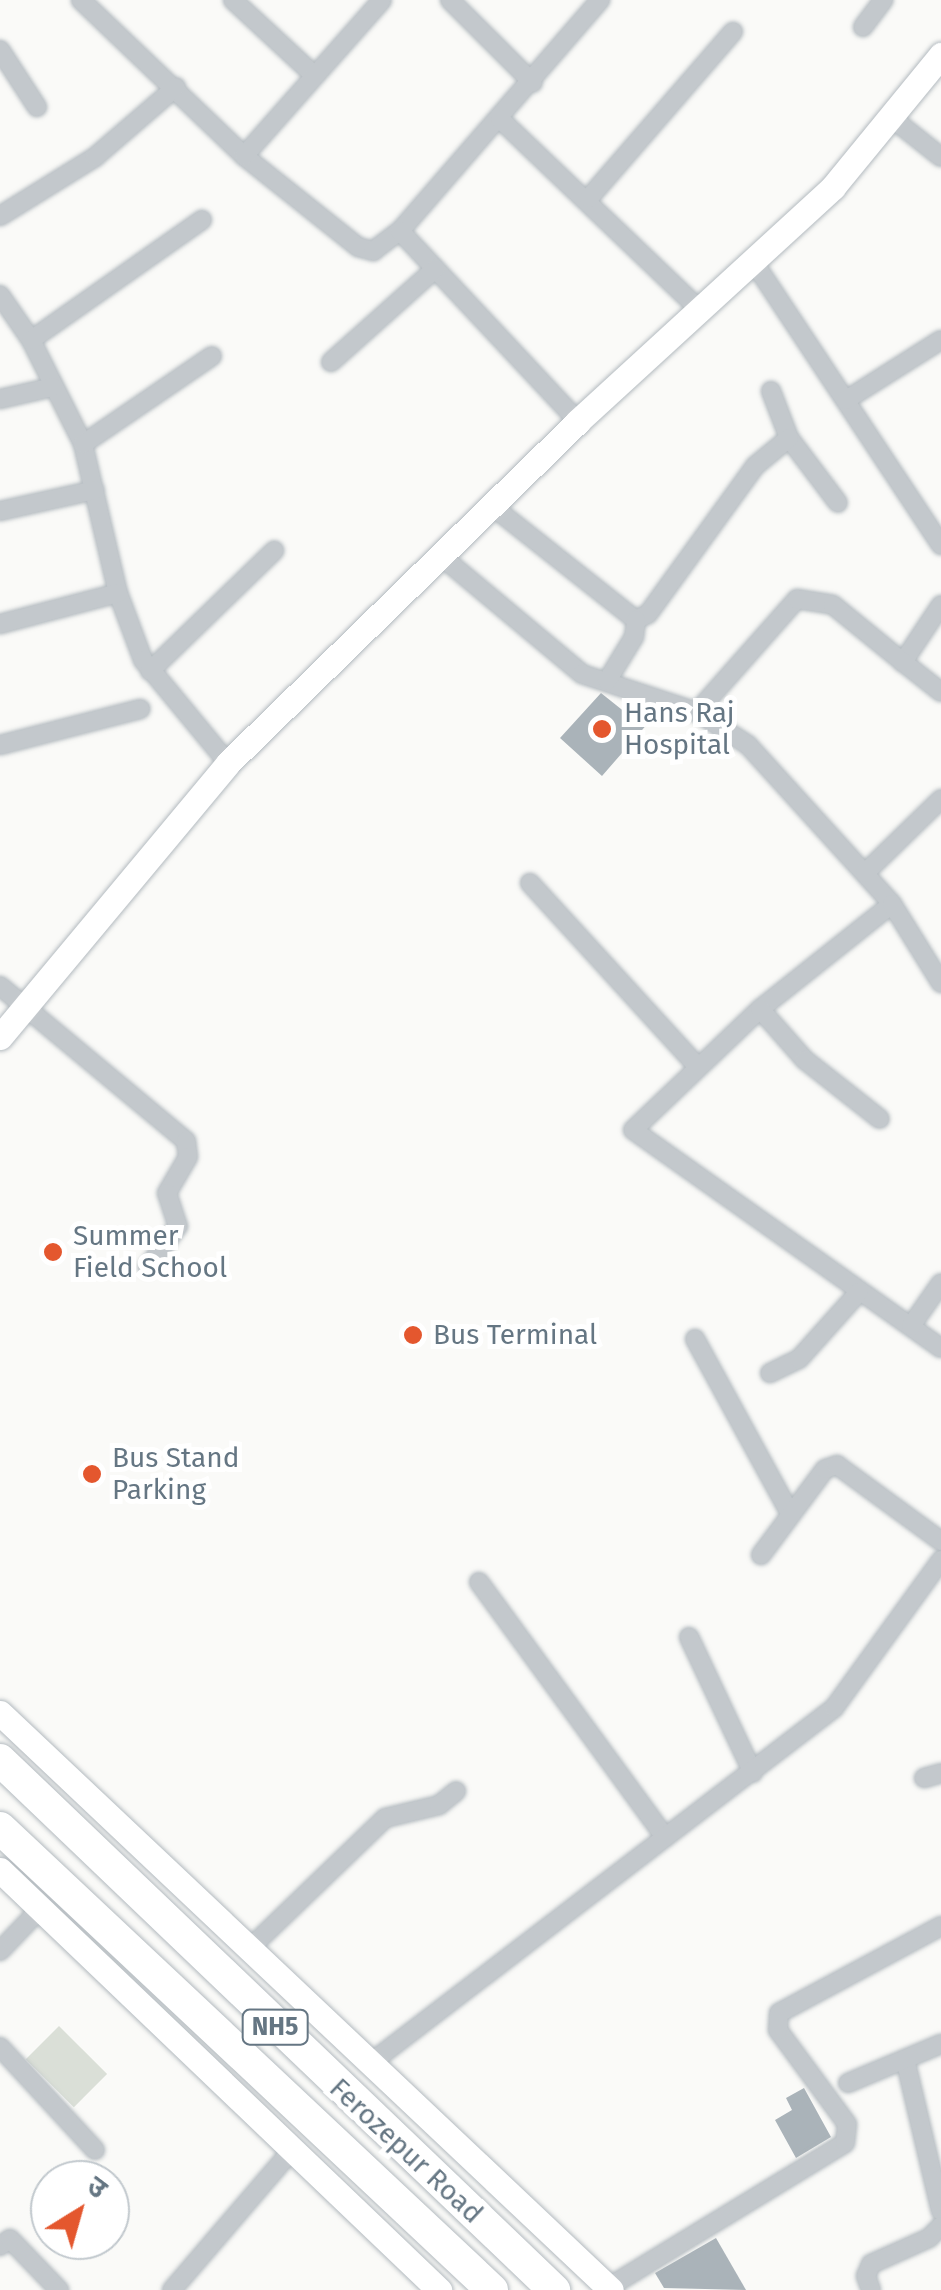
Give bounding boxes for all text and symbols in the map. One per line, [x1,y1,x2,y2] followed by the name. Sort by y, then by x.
[624,696,735,762] place label: Hans Raj Hospital
[589,716,615,742] marker: Hans Raj Hospital
[73,1219,227,1285] place label: Summer Field School
[42,1241,64,1263] marker: Summer Field School
[433,1318,597,1352] place label: Bus Terminal
[402,1324,424,1346] marker: Bus Terminal
[112,1441,239,1507] place label: Bus Stand Parking
[81,1463,103,1485] marker: Bus Stand Parking
[240,2007,310,2047] road number: NH5
[322,2071,490,2231] street label: Ferozepur Road
[30,2160,130,2260] north arrow
[81,2169,114,2205] text: उ

